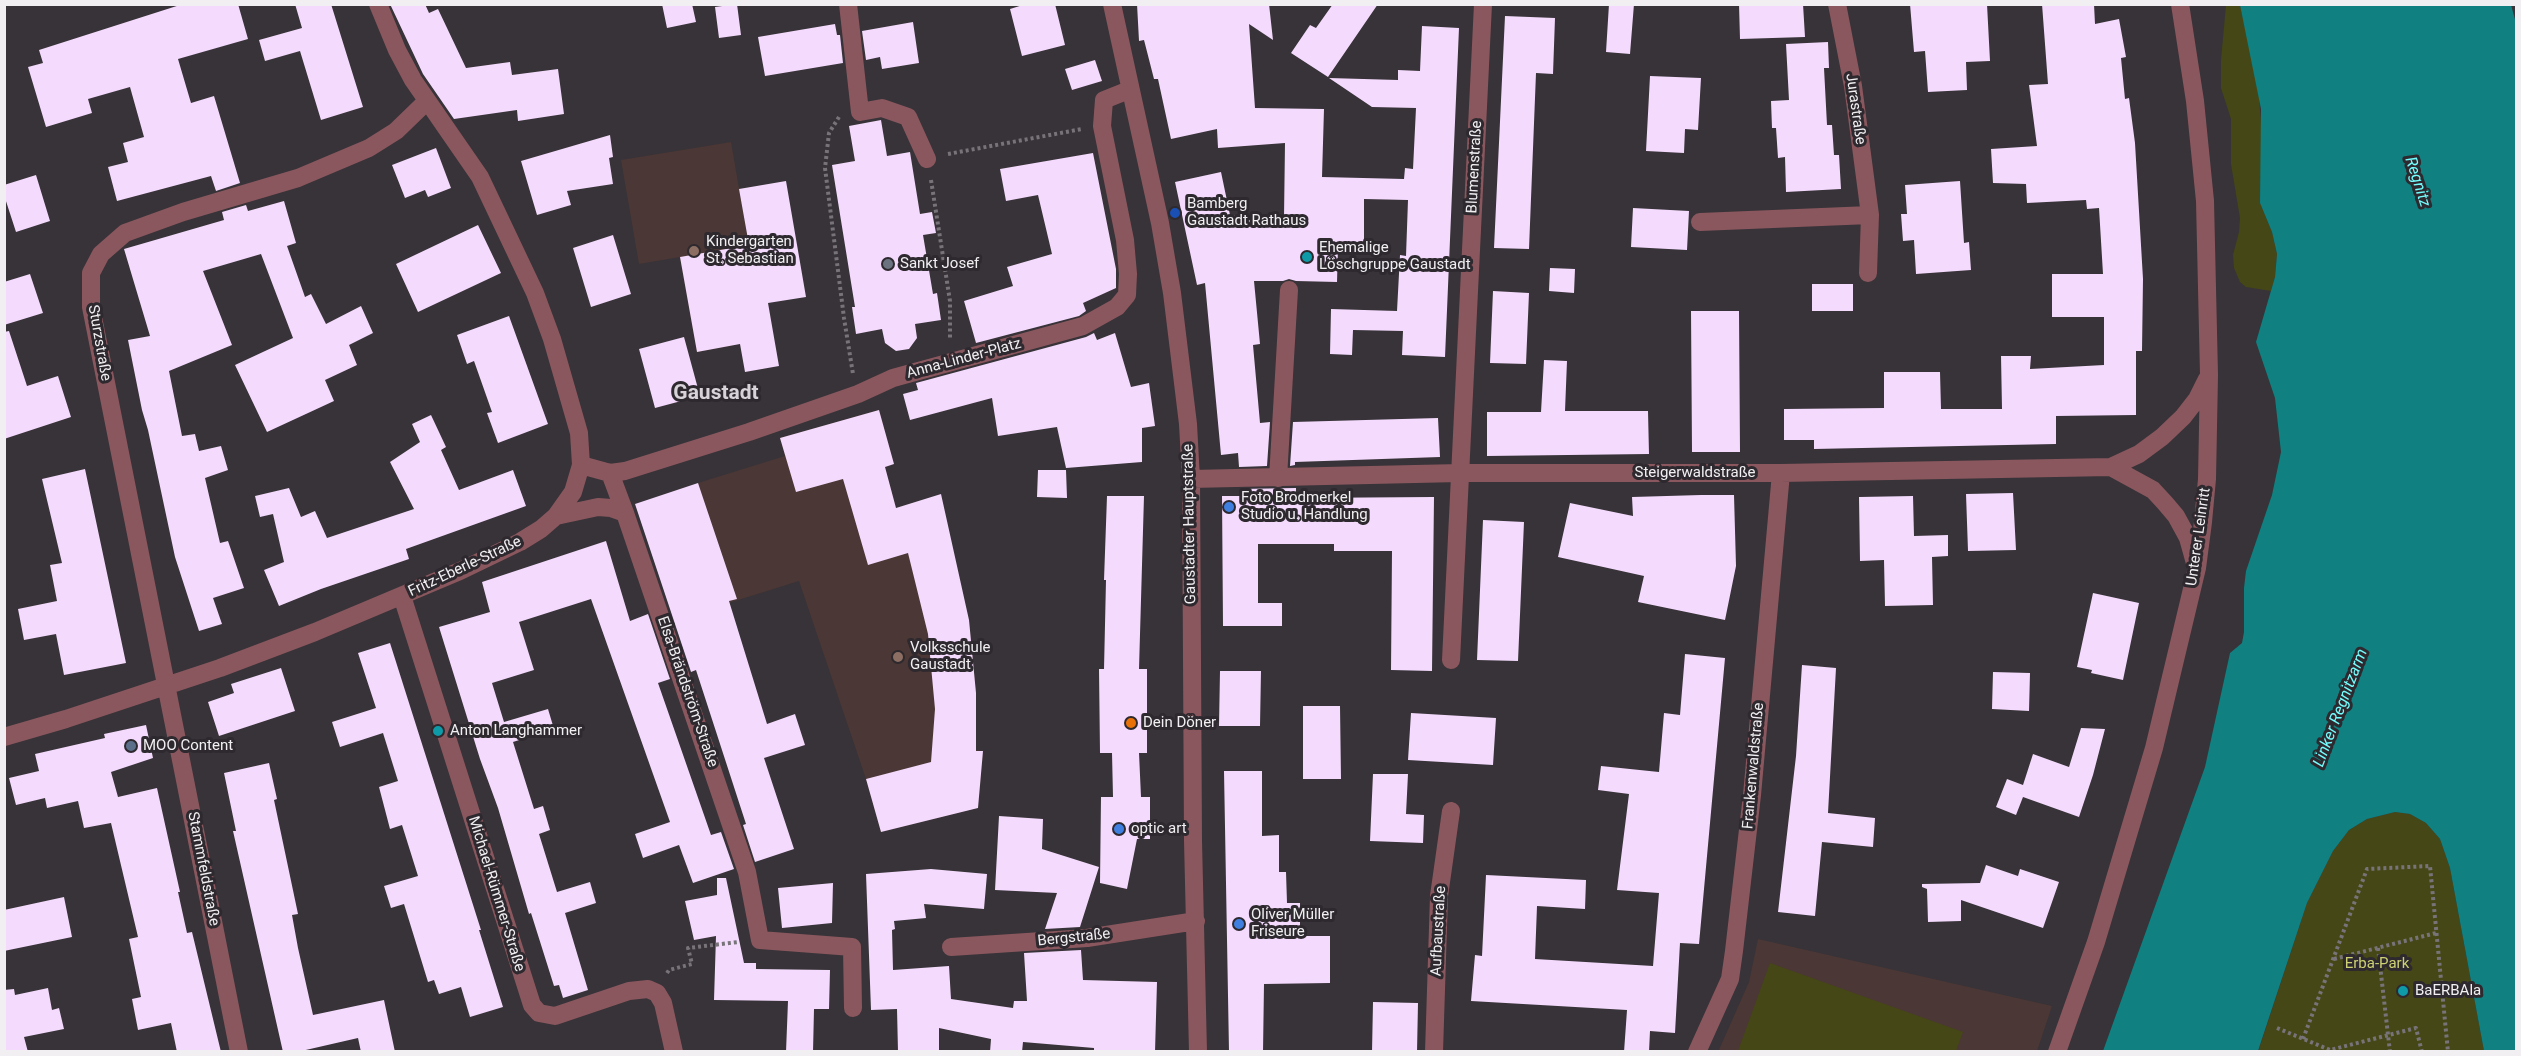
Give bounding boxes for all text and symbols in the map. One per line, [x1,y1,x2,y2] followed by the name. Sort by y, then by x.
[1841,72,1869,146] street label: Jurastraße
[1464,120,1486,214] street label: Blumenstraße
[2400,154,2434,210] water label: Regnitz
[1187,195,1306,230] place label: Bamberg Gaustadt Rathaus
[1168,206,1182,220] marker: Bamberg Gaustadt Rathaus
[706,233,794,268] place label: Kindergarten St. Sebastian
[1319,239,1471,274] place label: Ehemalige Löschgruppe Gaustadt
[687,244,701,258] marker: Kindergarten St. Sebastian
[1300,250,1314,264] marker: Ehemalige Löschgruppe Gaustadt
[900,255,979,273] place label: Sankt Josef
[881,257,895,271] marker: Sankt Josef
[83,303,115,383] street label: Sturzstraße
[905,335,1023,383] street label: Anna-Linder-Platz
[673,381,759,407] district label: Gaustadt
[1180,444,1200,604] street label: Gaustadter Hauptstraße
[1634,464,1756,482] street label: Steigerwaldstraße
[2183,487,2215,587] street label: Unterer Leinritt
[1241,489,1368,524] place label: Foto Brodmerkel Studio u. Handlung
[1222,500,1236,514] marker: Foto Brodmerkel Studio u. Handlung
[406,533,524,601] street label: Fritz-Eberle-Straße
[653,614,721,770] street label: Elsa-Brändström-Straße
[910,639,990,674] place label: Volksschule Gaustadt
[2310,646,2372,770] water label: Linker Regnitzarm
[891,650,905,664] marker: Volksschule Gaustadt
[1739,702,1769,830] street label: Frankenwaldstraße
[1143,714,1216,732] place label: Dein Döner
[1124,716,1138,730] marker: Dein Döner
[450,722,582,740] place label: Anton Langhammer
[431,724,445,738] marker: Anton Langhammer
[143,737,233,755] place label: MOO Content
[124,739,138,753] marker: MOO Content
[183,810,223,928] street label: Stammfeldstraße
[464,814,528,974] street label: Michael-Rümmer-Straße
[1131,820,1187,838] place label: optic art
[1112,822,1126,836] marker: optic art
[1428,885,1450,977] street label: Aufbaustraße
[1251,906,1334,941] place label: Oliver Müller Friseure
[1232,917,1246,931] marker: Oliver Müller Friseure
[1037,925,1111,951] street label: Bergstraße
[2345,955,2409,973] park label: Erba-Park
[2415,982,2481,1000] place label: BaERBAla
[2396,984,2410,998] marker: BaERBAla

